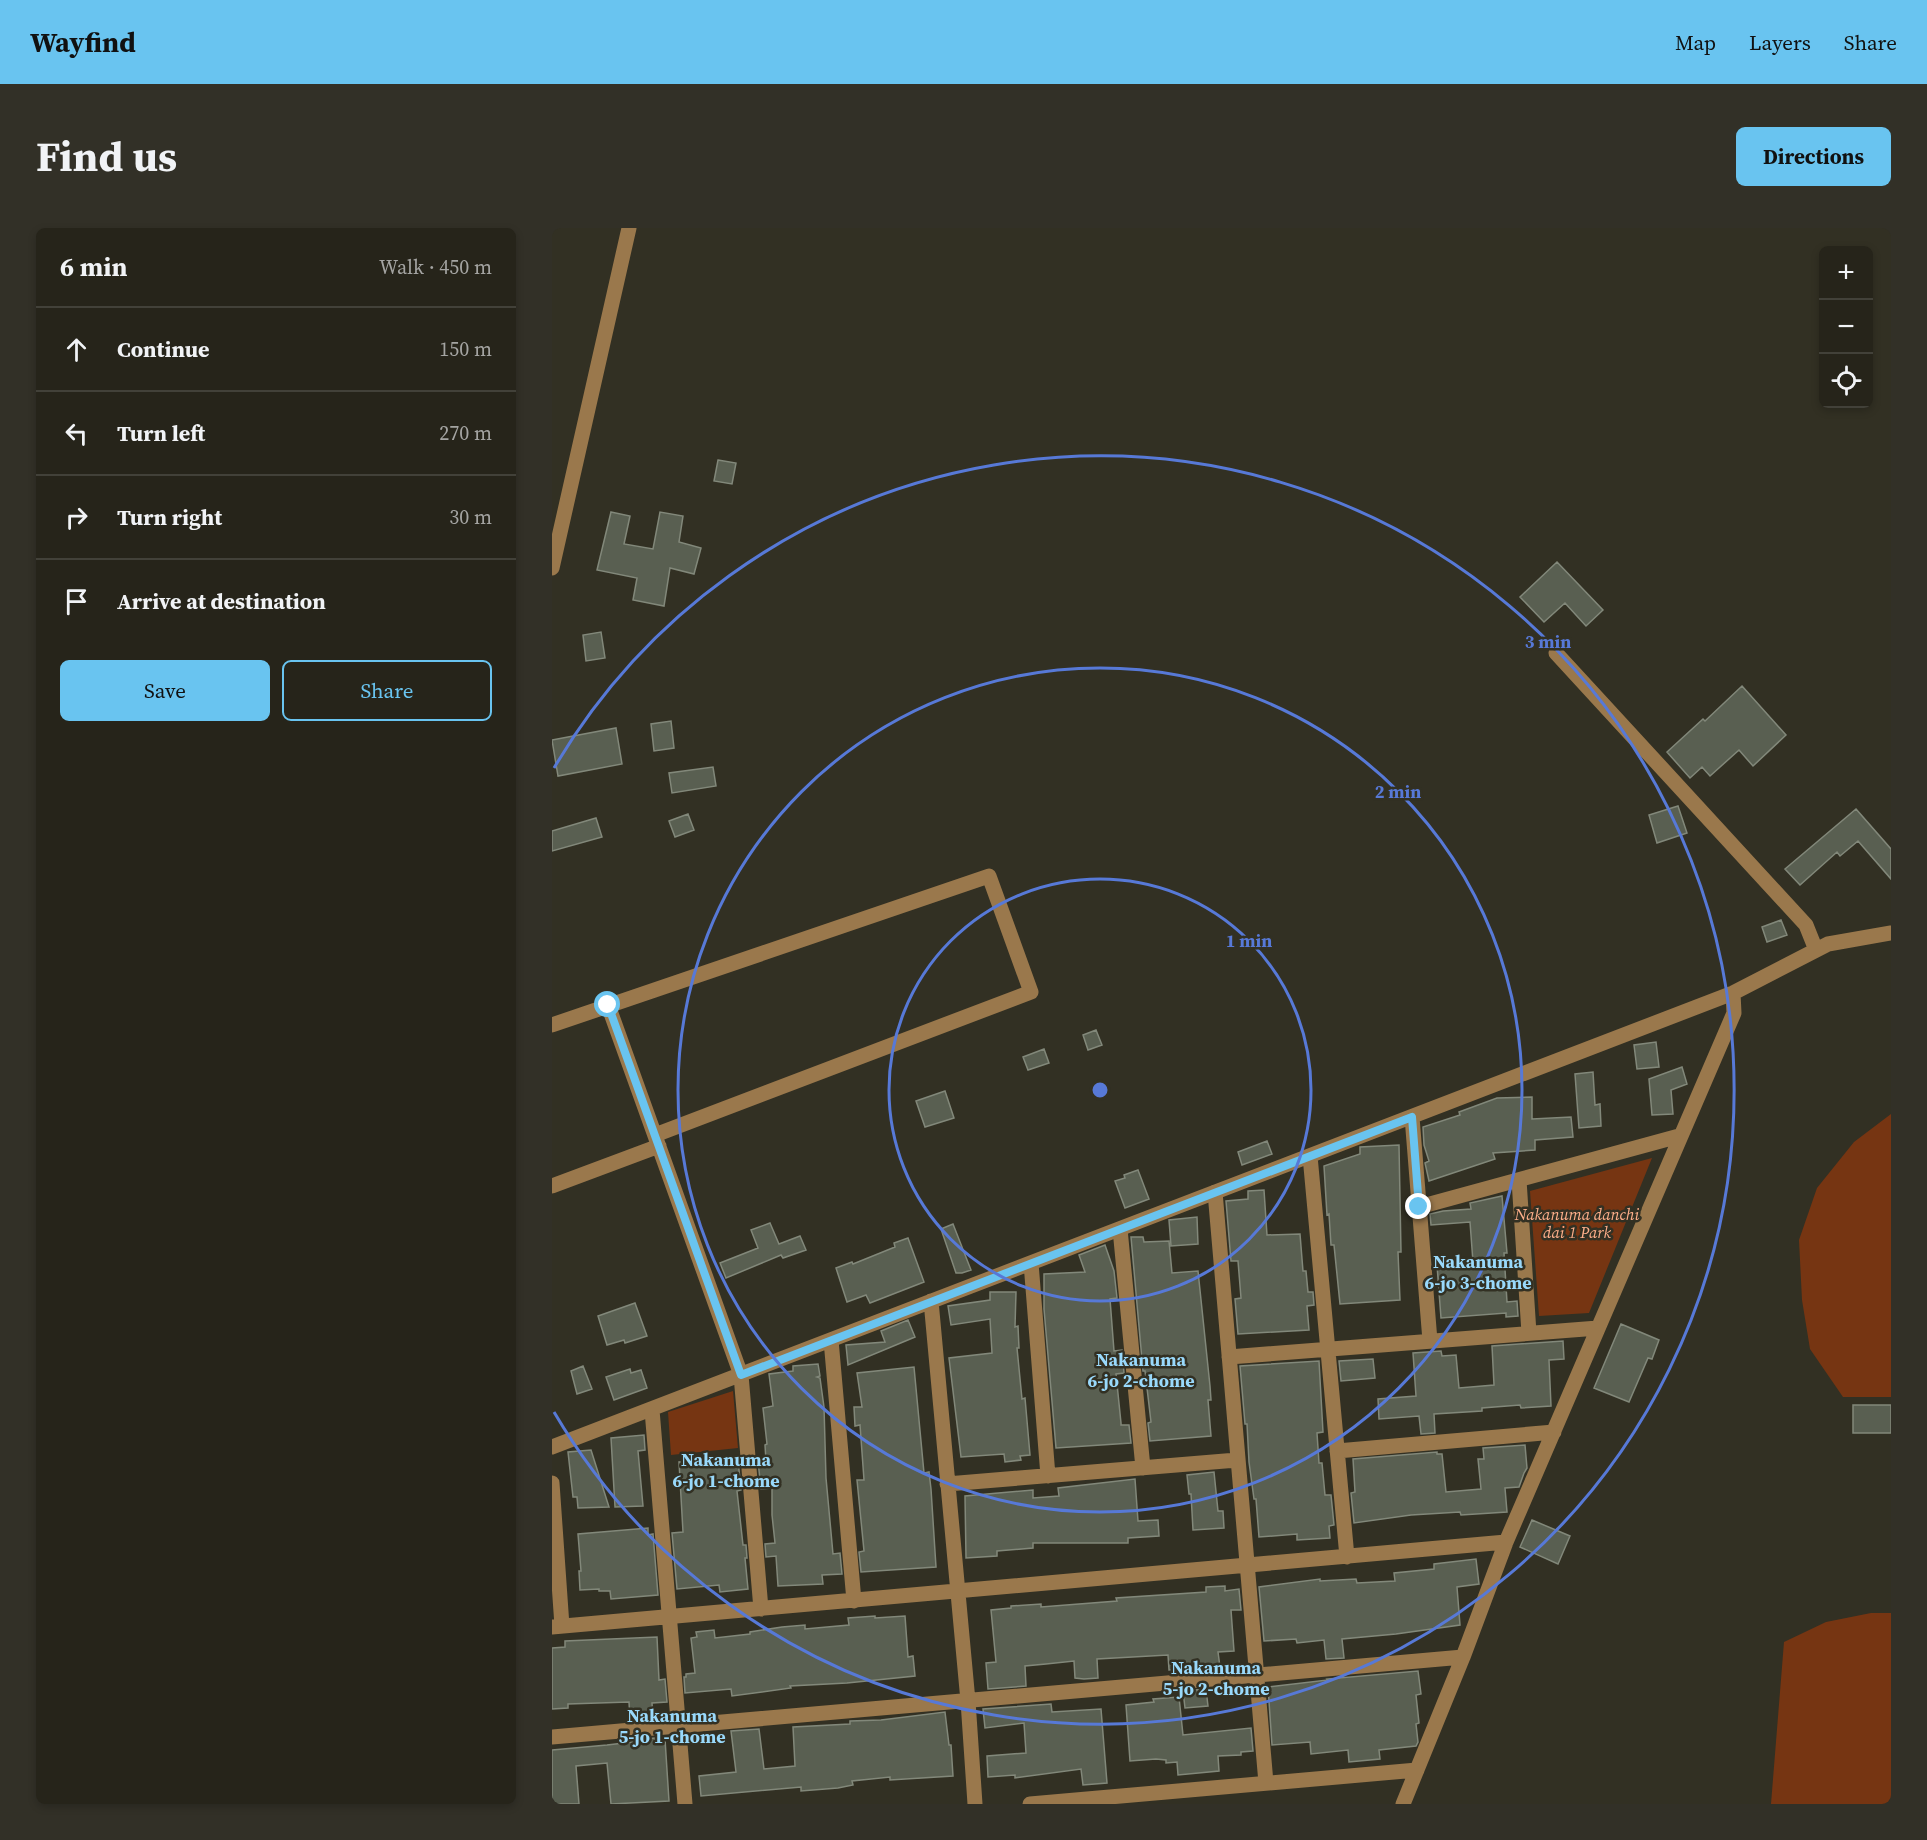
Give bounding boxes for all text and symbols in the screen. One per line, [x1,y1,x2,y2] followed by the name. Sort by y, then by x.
[30,23,136,61] text: Wayfind
[1675,28,1716,57] text: Map
[1749,28,1811,57] text: Layers
[1844,28,1897,57] text: Share
[36,127,177,185] text: Find us
[1736,127,1891,186] button: Directions
[1819,246,1873,408] map controls
[1819,246,1873,300] button: +
[60,249,127,285] text: 6 min
[379,253,492,281] text: Walk · 450 m
[1819,300,1873,354] button: −
[60,333,93,366] icon: ahead
[117,334,210,364] text: Continue
[439,335,492,363] text: 150 m
[1819,354,1873,408] button: locate
[60,417,93,450] icon: left
[117,418,205,448] text: Turn left
[439,419,492,447] text: 270 m
[60,501,93,534] icon: right
[117,502,222,532] text: Turn right
[449,503,492,531] text: 30 m
[60,585,93,618] icon: arrive
[117,586,326,616] text: Arrive at destination
[1525,629,1571,654] text: 3 min
[60,660,270,721] button: Save
[282,660,492,721] button: Share
[1375,779,1421,804] text: 2 min
[1226,928,1272,953] text: 1 min
[594,991,620,1017] route start
[1090,1080,1110,1100] centre of rings
[1405,1193,1431,1219] route end
[1514,1203,1639,1243] park label: Nakanuma danchi dai 1 Park
[1424,1249,1532,1295] district label: Nakanuma 6-jo 3-chome
[1087,1347,1195,1393] district label: Nakanuma 6-jo 2-chome
[672,1447,780,1493] district label: Nakanuma 6-jo 1-chome
[1162,1655,1270,1701] district label: Nakanuma 5-jo 2-chome
[618,1703,726,1749] district label: Nakanuma 5-jo 1-chome

